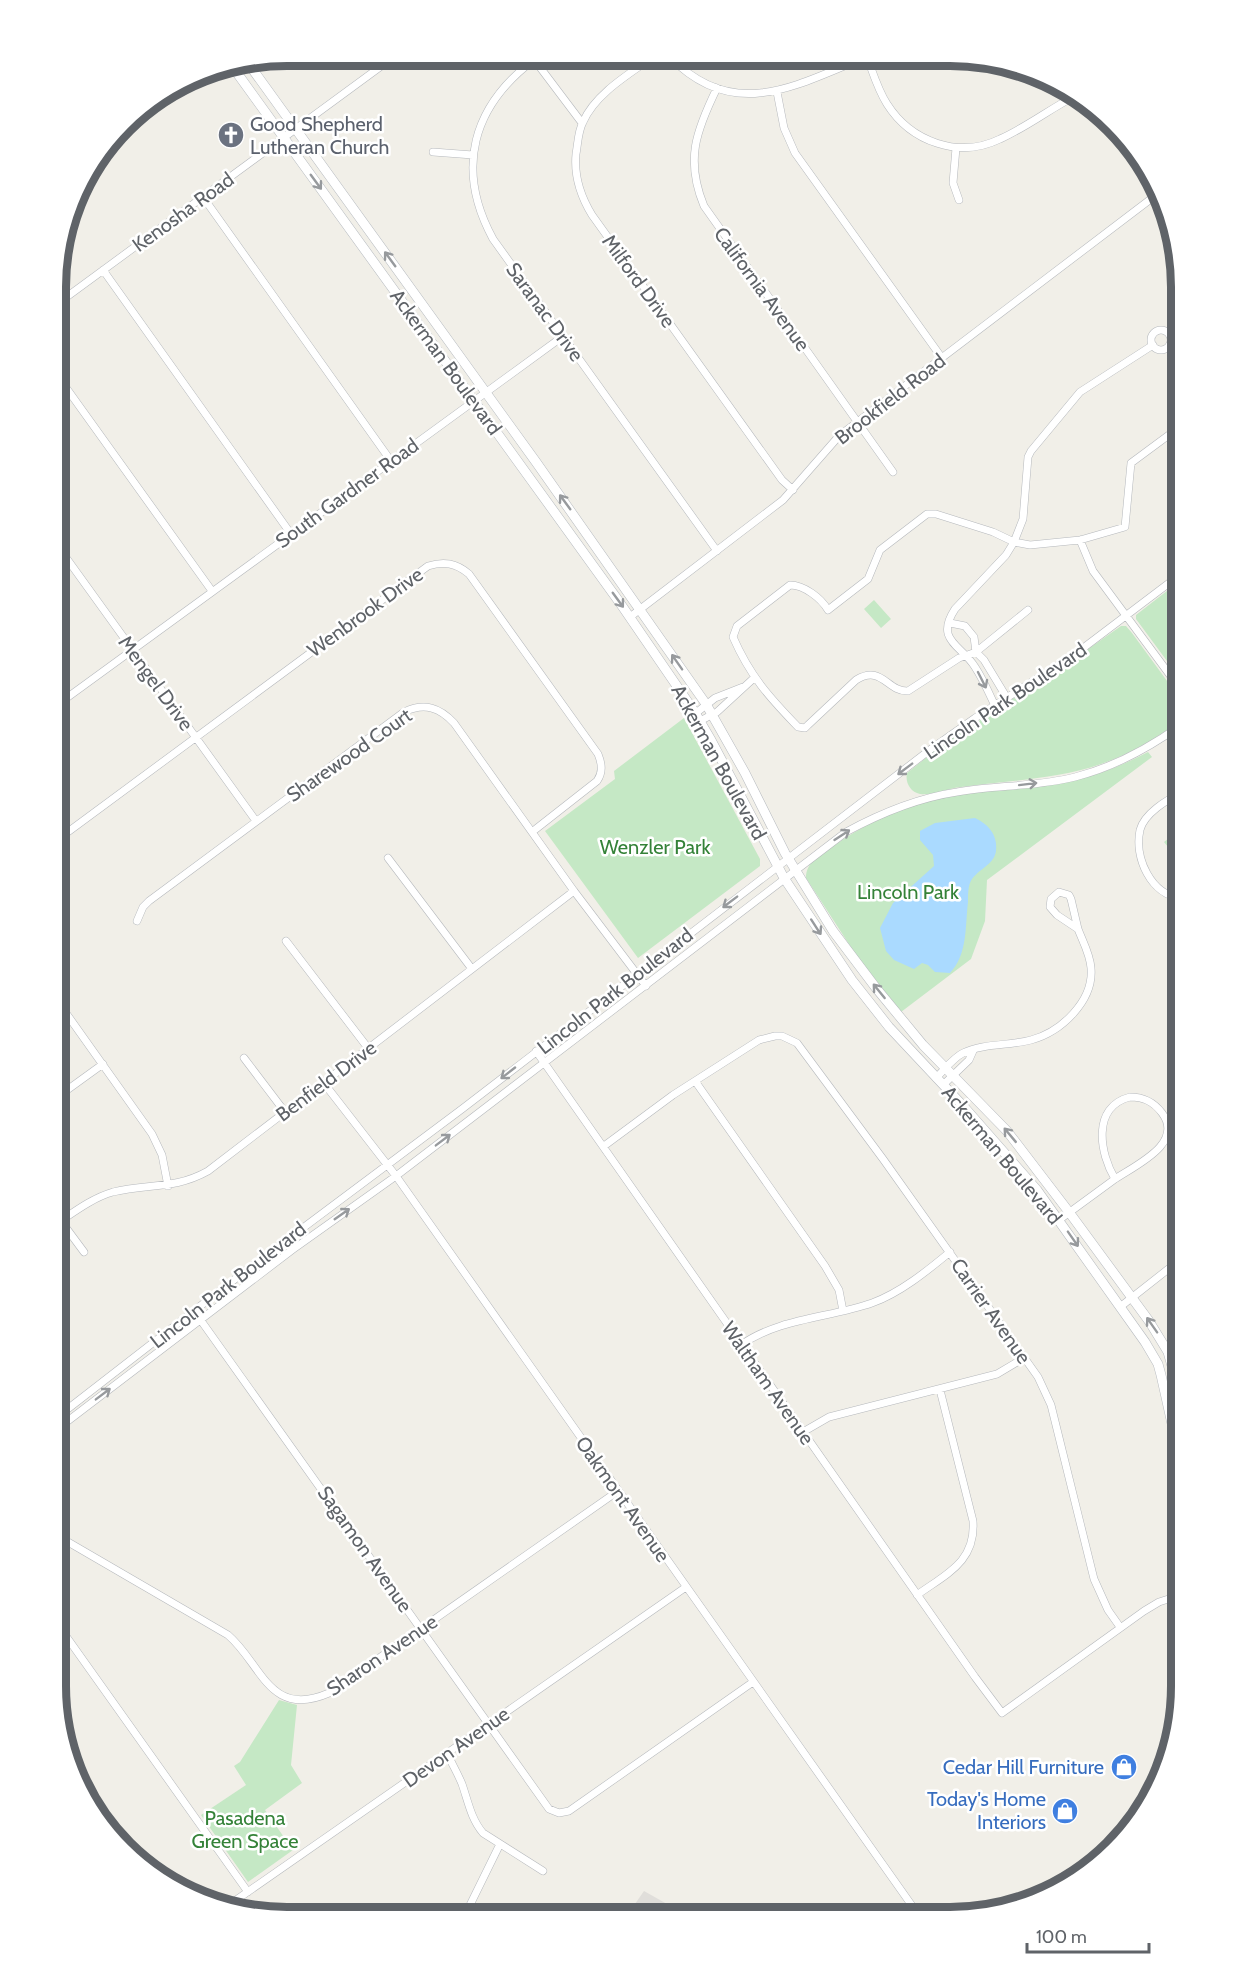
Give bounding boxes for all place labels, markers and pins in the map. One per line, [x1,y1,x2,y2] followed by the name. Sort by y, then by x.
[250,112,389,159] place label: Good Shepherd Lutheran Church
[216,120,246,150] church icon: Good Shepherd Lutheran Church
[1109,1752,1139,1782] shop icon: Cedar Hill Furniture
[943,1755,1104,1779] place label: Cedar Hill Furniture
[927,1787,1046,1834] place label: Today's Home Interiors
[1050,1796,1080,1826] shop icon: Today's Home Interiors

